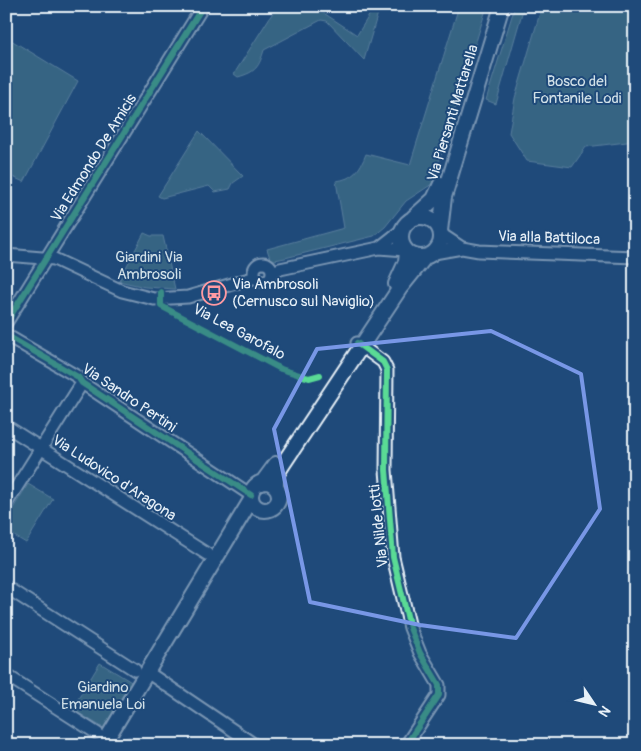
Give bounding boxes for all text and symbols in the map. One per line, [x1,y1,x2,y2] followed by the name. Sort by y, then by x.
[423,42,483,184] street label: Via Piersanti Mattarella
[532,72,622,108] park label: Bosco del Fontanile Lodi
[47,90,141,226] street label: Via Edmondo De Amicis
[498,227,600,249] street label: Via alla Battiloca
[115,248,183,284] park label: Giardini Via Ambrosoli
[232,275,375,311] place label: Via Ambrosoli (Cernusco sul Naviglio)
[201,280,227,306] bus stop icon: Via Ambrosoli (Cernusco sul Naviglio)
[189,300,289,364] street label: Via Lea Garofalo
[78,359,180,437] street label: Via Sandro Pertini
[48,431,180,525] street label: Via Ludovico d'Aragona
[365,483,393,568] street label: Via Nilde Iotti
[61,678,145,714] park label: Giardino Emanuela Loi
[568,678,618,728] north arrow
[595,702,614,720] text: N

